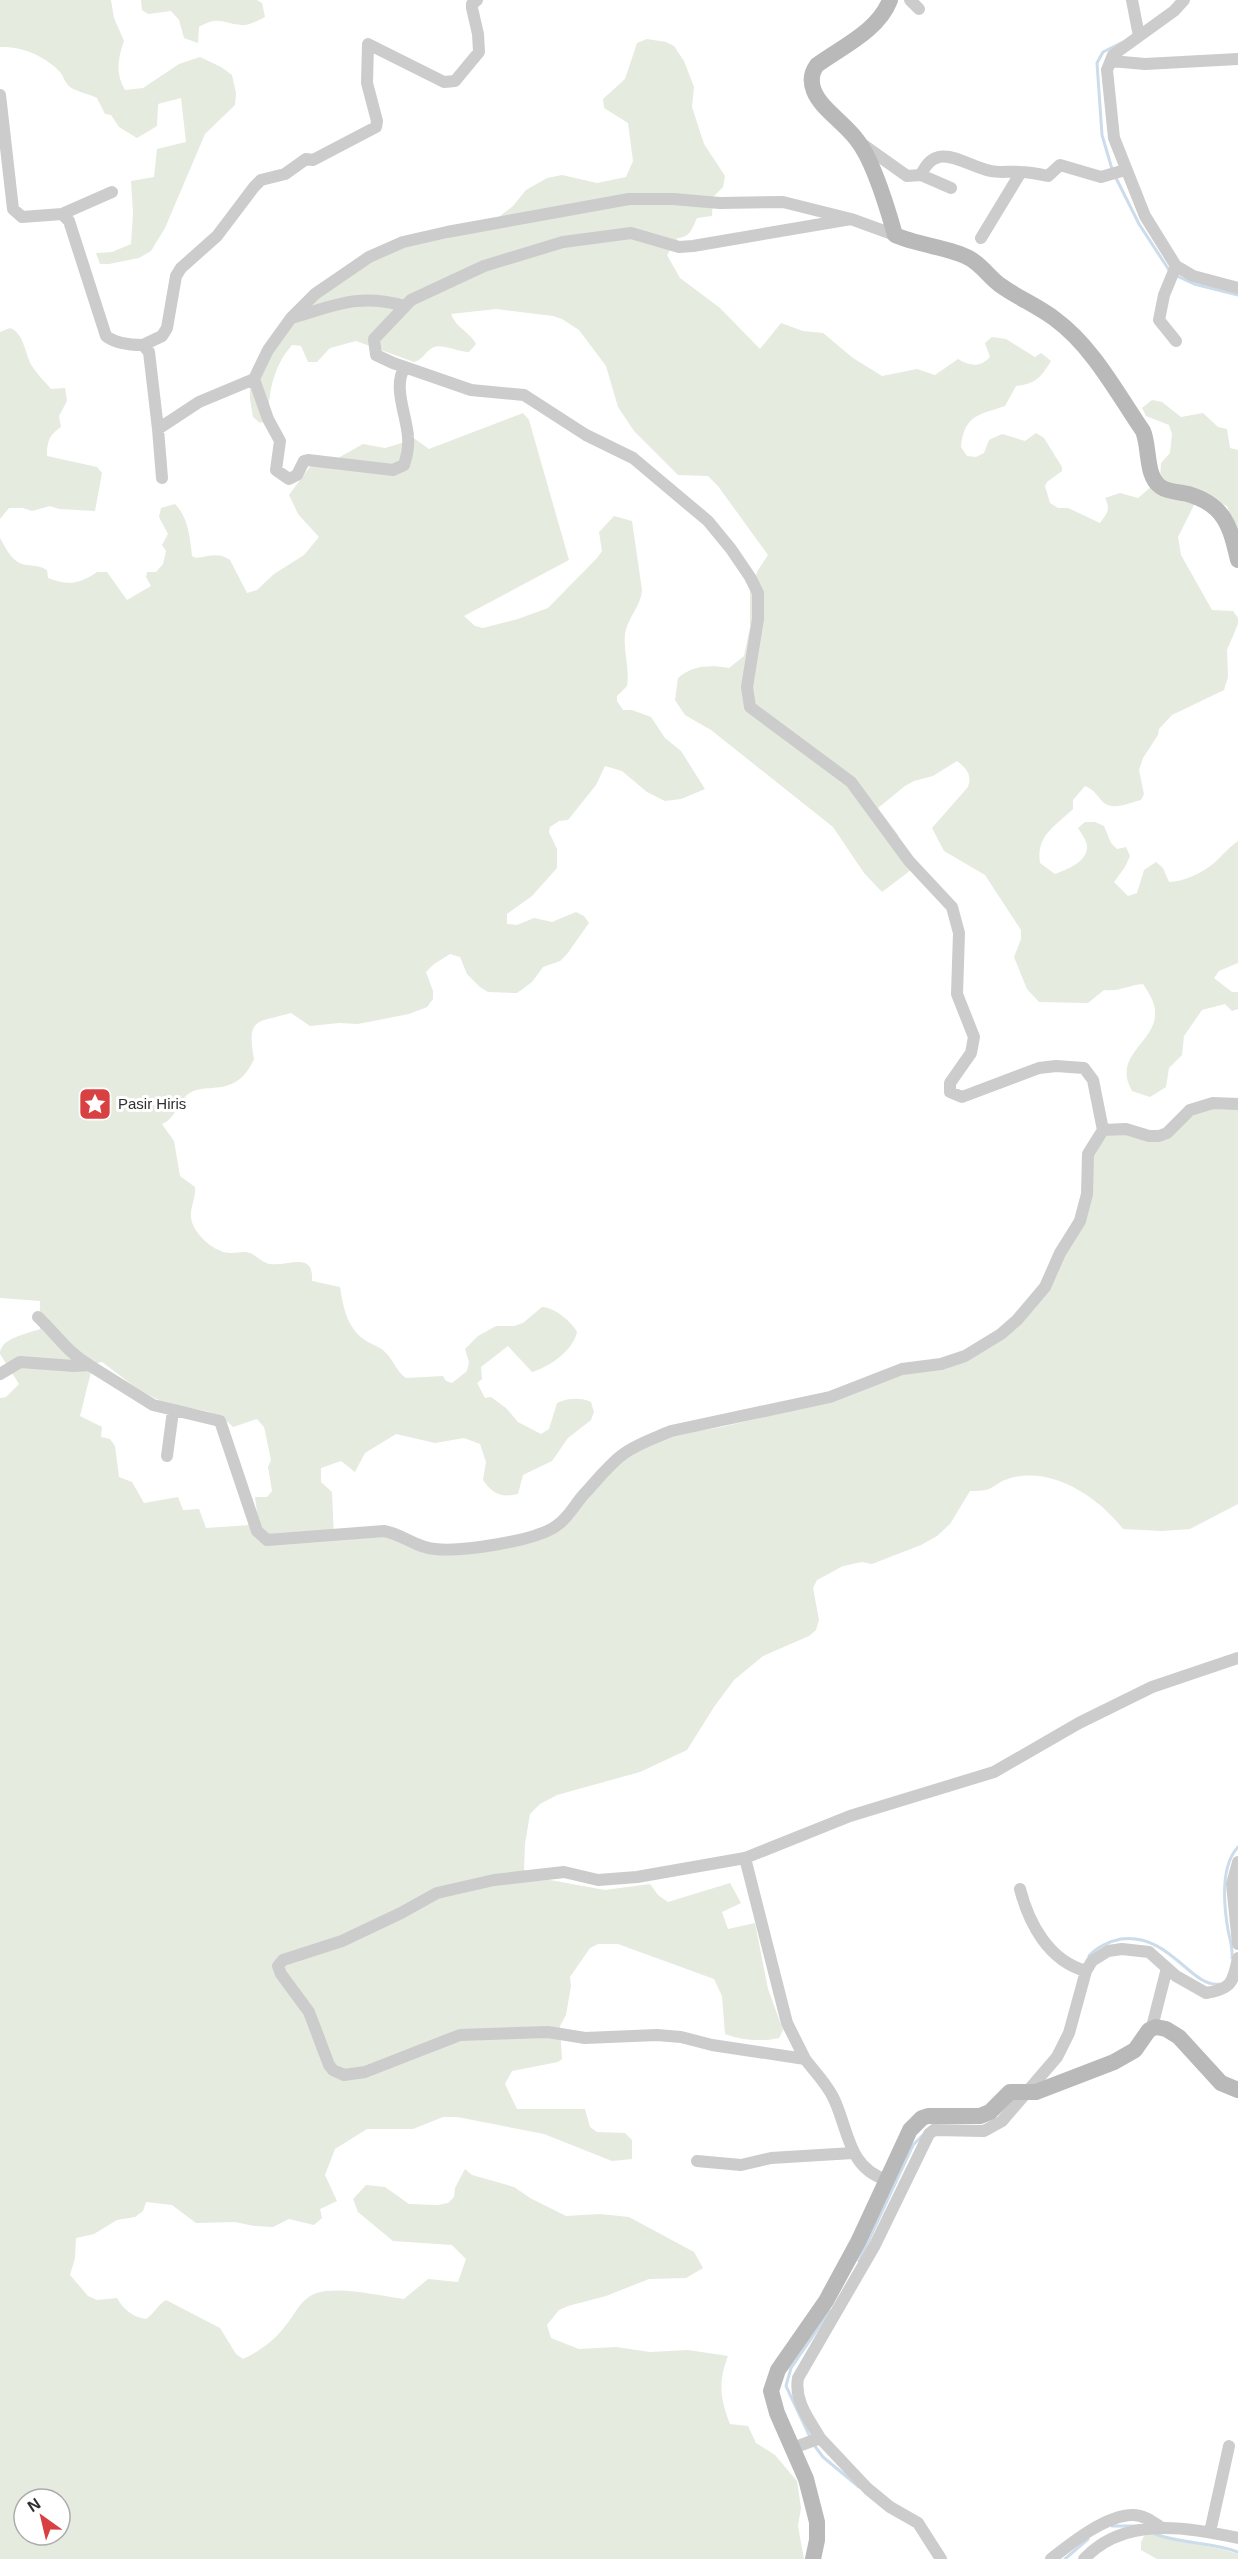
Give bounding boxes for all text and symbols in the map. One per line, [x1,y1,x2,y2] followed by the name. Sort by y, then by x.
[77,1086,113,1122] place icon: Pasir Hiris
[118,1095,186,1112] place label: Pasir Hiris
[12,2487,72,2547] north arrow
[24,2495,43,2515] text: N

